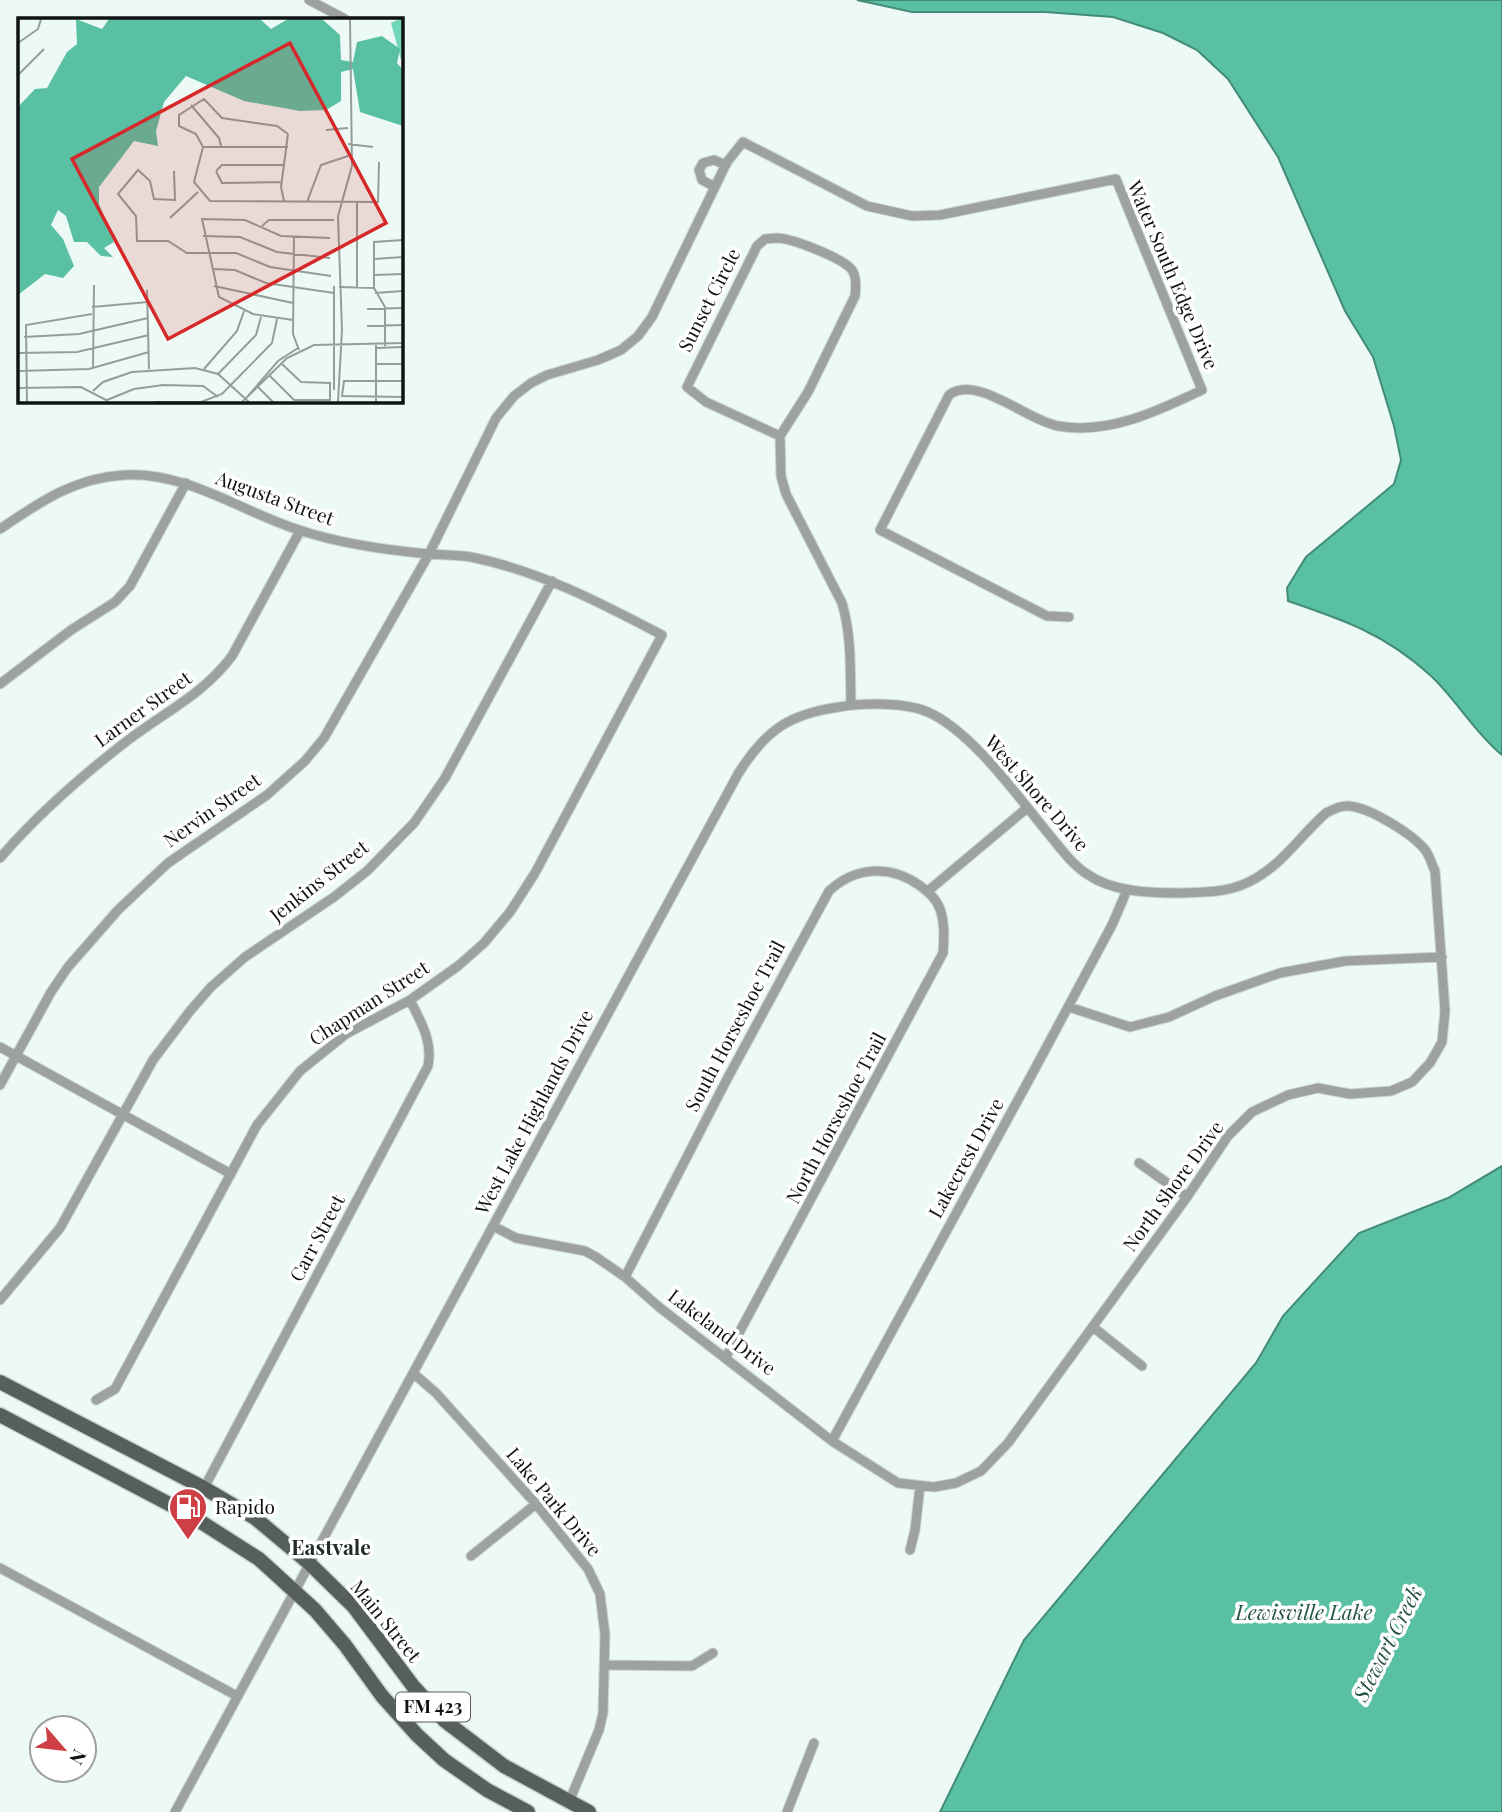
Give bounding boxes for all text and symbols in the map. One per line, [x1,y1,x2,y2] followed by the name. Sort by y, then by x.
[18,18,402,402] inset map
[1122,175,1225,373] street label: Water South Edge Drive
[671,243,745,356] street label: Sunset Circle
[212,463,338,531] street label: Augusta Street
[89,664,196,752] street label: Larner Street
[979,728,1095,856] street label: West Shore Drive
[158,766,265,852] street label: Nervin Street
[263,833,373,928] street label: Jenkins Street
[678,935,790,1116] street label: South Horseshoe Trail
[303,953,434,1051] street label: Chapman Street
[468,1005,598,1219] street label: West Lake Highlands Drive
[779,1027,892,1208] street label: North Horseshoe Trail
[921,1093,1009,1222] street label: Lakecrest Drive
[1116,1115,1228,1256] street label: North Shore Drive
[282,1189,350,1285] street label: Carr Street
[663,1282,782,1380] street label: Lakeland Drive
[501,1441,608,1561] street label: Lake Park Drive
[167,1486,209,1541] fuel station icon: Rapido
[215,1493,275,1519] place label: Rapido
[291,1532,371,1560] district label: Eastvale
[346,1574,428,1667] street label: Main Street
[1345,1581,1427,1706] water label: Stewart Creek
[1234,1597,1373,1625] water label: Lewisville Lake
[396,1692,470,1722] road number: FM 423
[28,1714,98,1784] north arrow
[64,1745,94,1770] text: N

